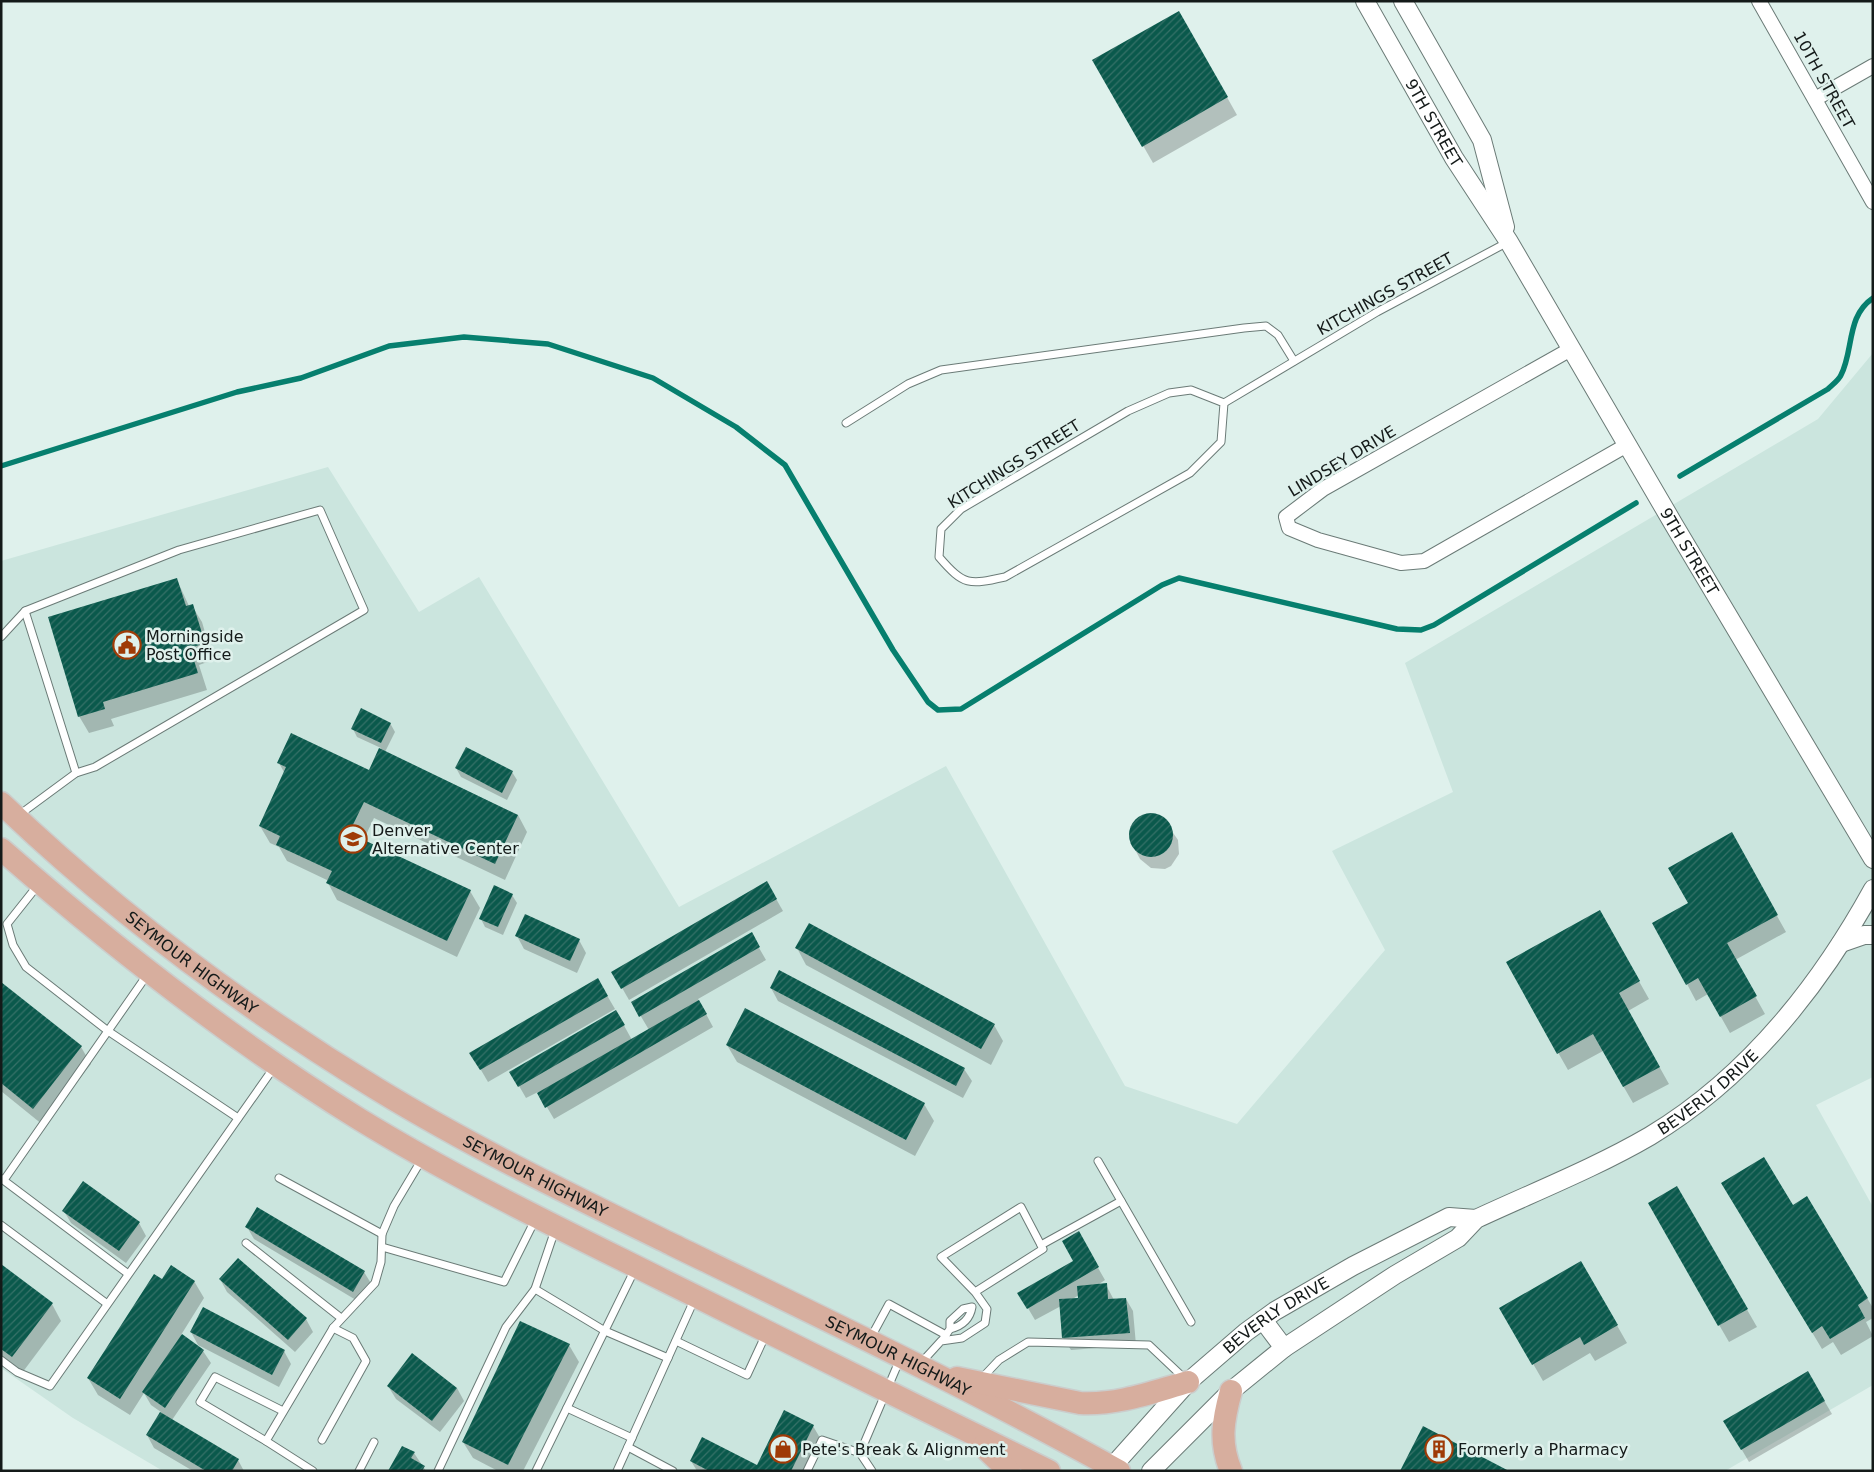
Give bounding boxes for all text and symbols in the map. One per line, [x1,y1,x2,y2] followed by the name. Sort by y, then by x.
[1789,28,1859,132] street label: 10TH STREET
[1402,75,1467,171] street label: 9TH STREET
[1314,249,1457,339] street label: KITCHINGS STREET
[944,415,1084,512] street label: KITCHINGS STREET
[1285,421,1399,501] street label: LINDSEY DRIVE
[1656,504,1723,598] street label: 9TH STREET
[146,627,244,664] place label: Morningside Post Office
[112,630,142,660] public building icon: Morningside Post Office
[372,821,519,858] place label: Denver Alternative Center
[338,824,368,854] school or university icon: Denver Alternative Center
[122,907,262,1018] street label: SEYMOUR HIGHWAY
[1654,1045,1762,1138] street label: BEVERLY DRIVE
[460,1131,611,1221] street label: SEYMOUR HIGHWAY
[1219,1272,1332,1357] street label: BEVERLY DRIVE
[823,1311,974,1400] street label: SEYMOUR HIGHWAY
[768,1434,798,1464] shop icon: Pete's Break & Alignment
[1424,1434,1454,1464] building icon: Formerly a Pharmacy
[802,1440,1006,1459] place label: Pete's Break & Alignment
[1458,1440,1628,1459] place label: Formerly a Pharmacy

